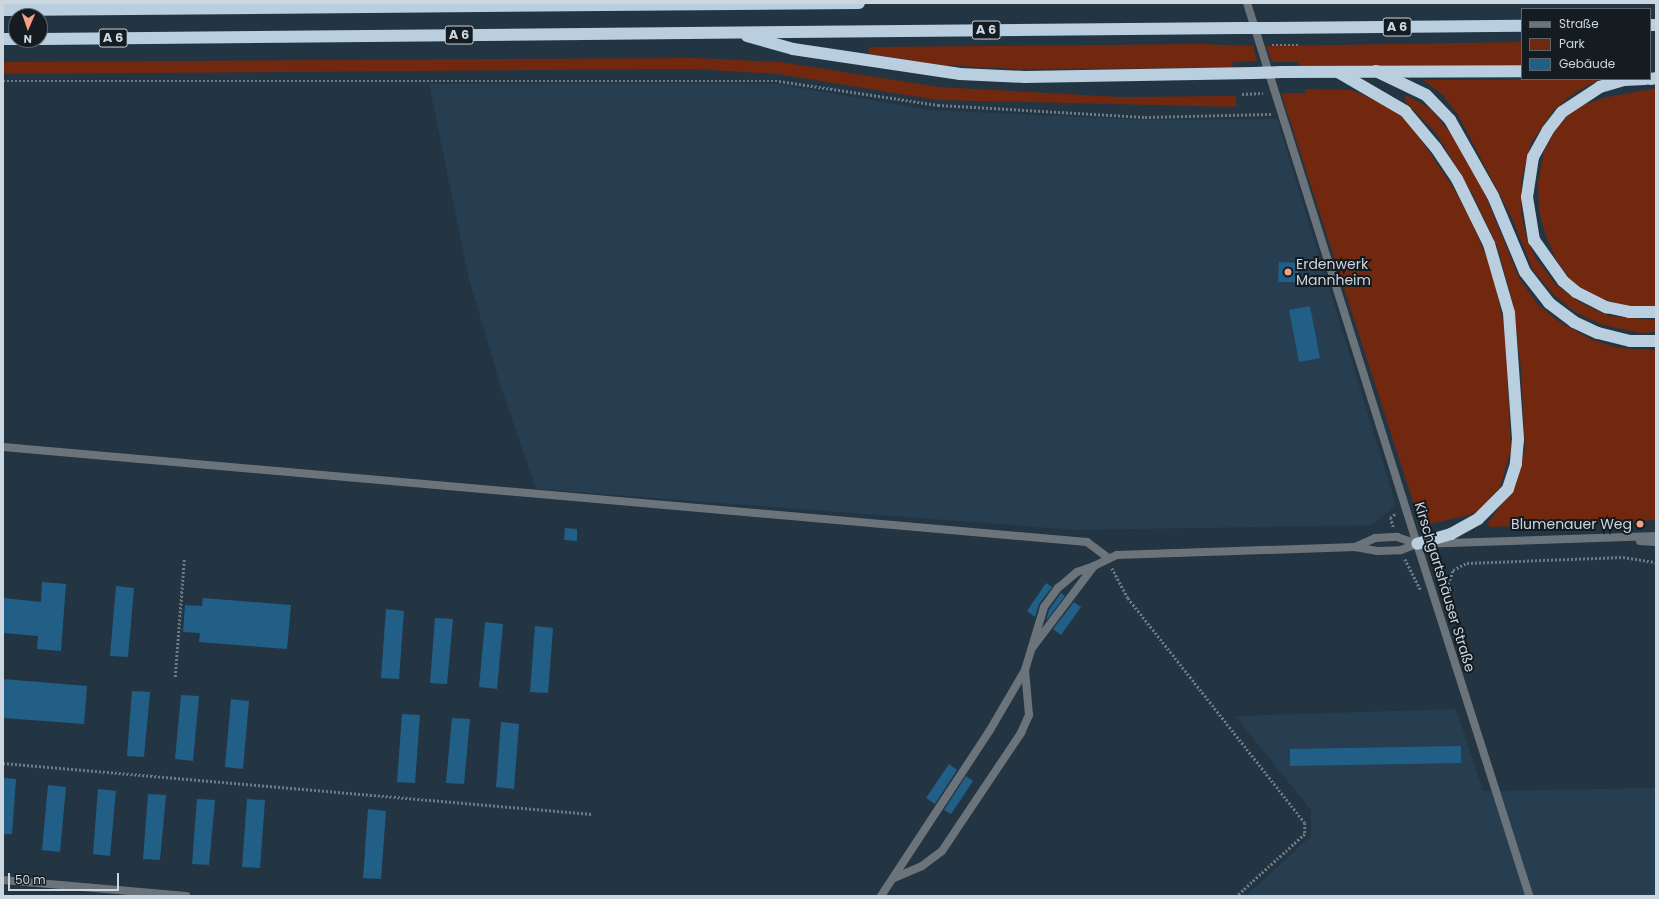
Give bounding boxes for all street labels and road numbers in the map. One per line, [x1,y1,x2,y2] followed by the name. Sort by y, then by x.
[1382,16,1412,38] road number: A 6
[971,19,1001,41] road number: A 6
[444,24,474,46] road number: A 6
[98,27,128,49] road number: A 6
[1411,500,1479,674] street label: Kirschgartshäuser Straße

